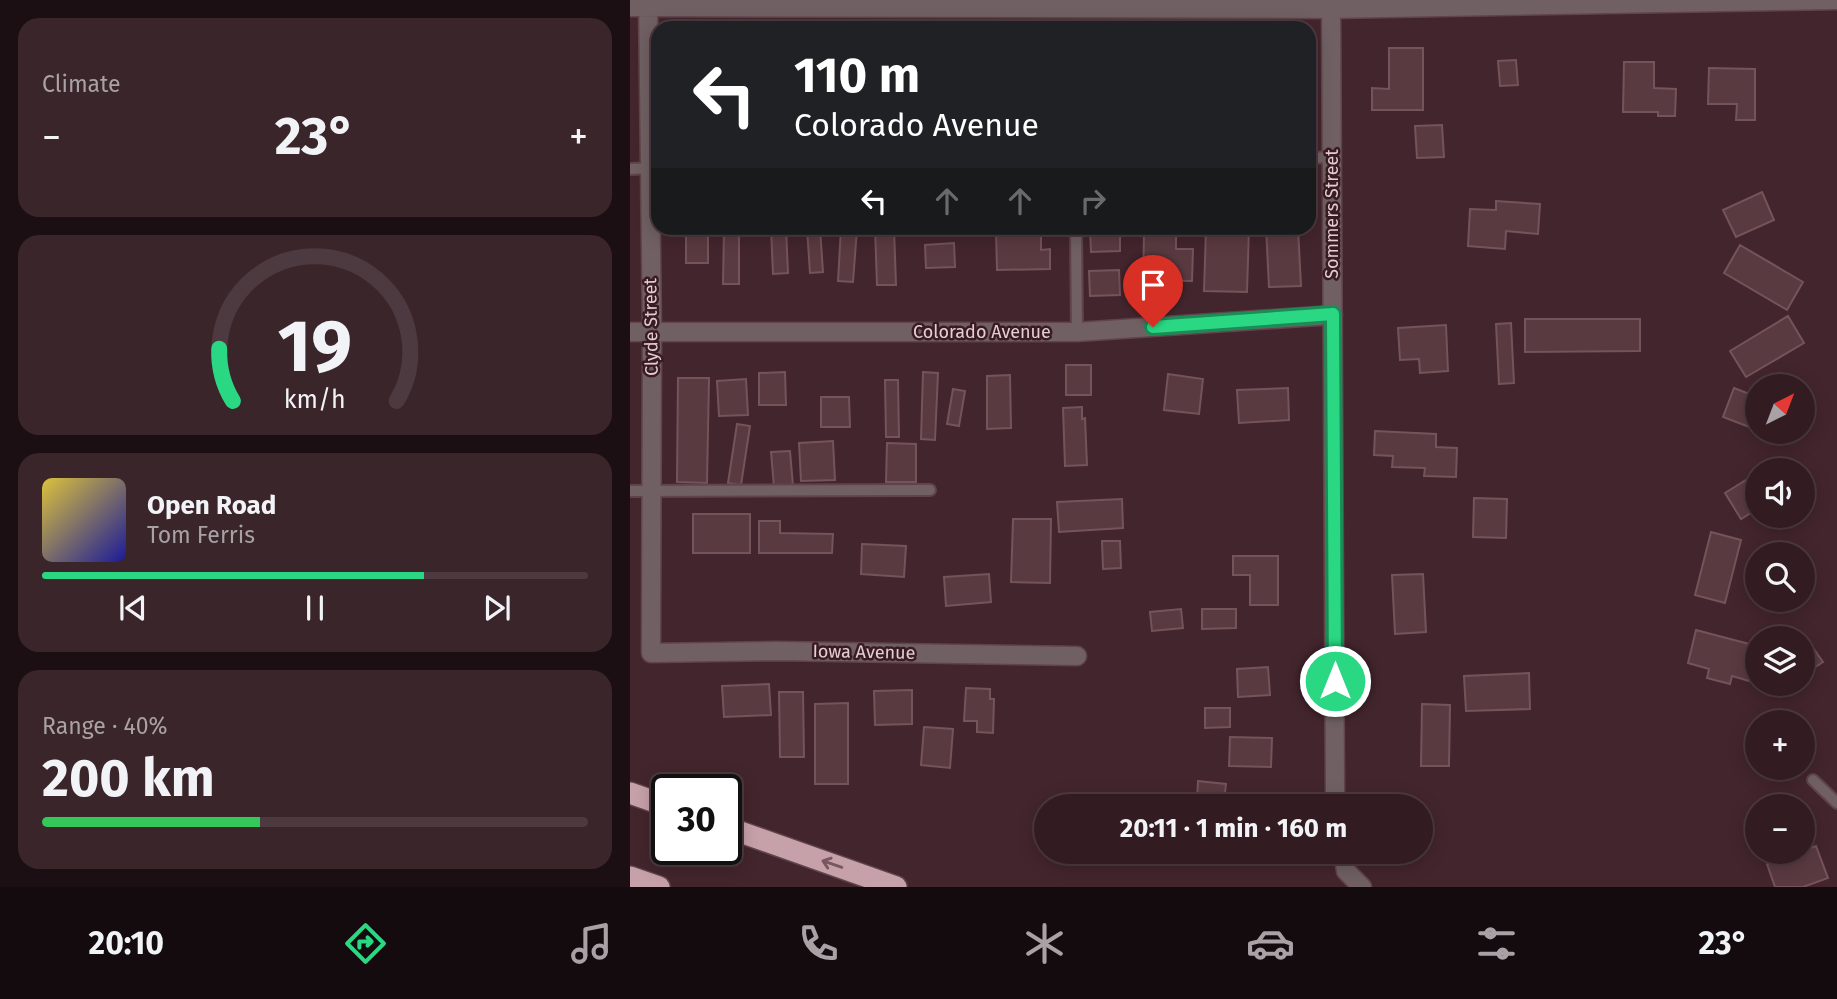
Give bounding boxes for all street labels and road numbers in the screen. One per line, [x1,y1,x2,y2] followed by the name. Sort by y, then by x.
[1321,149,1343,279] street label: Sommers Street
[639,277,663,376] street label: Clyde Street
[913,321,1051,343] street label: Colorado Avenue
[812,640,916,664] street label: Iowa Avenue

